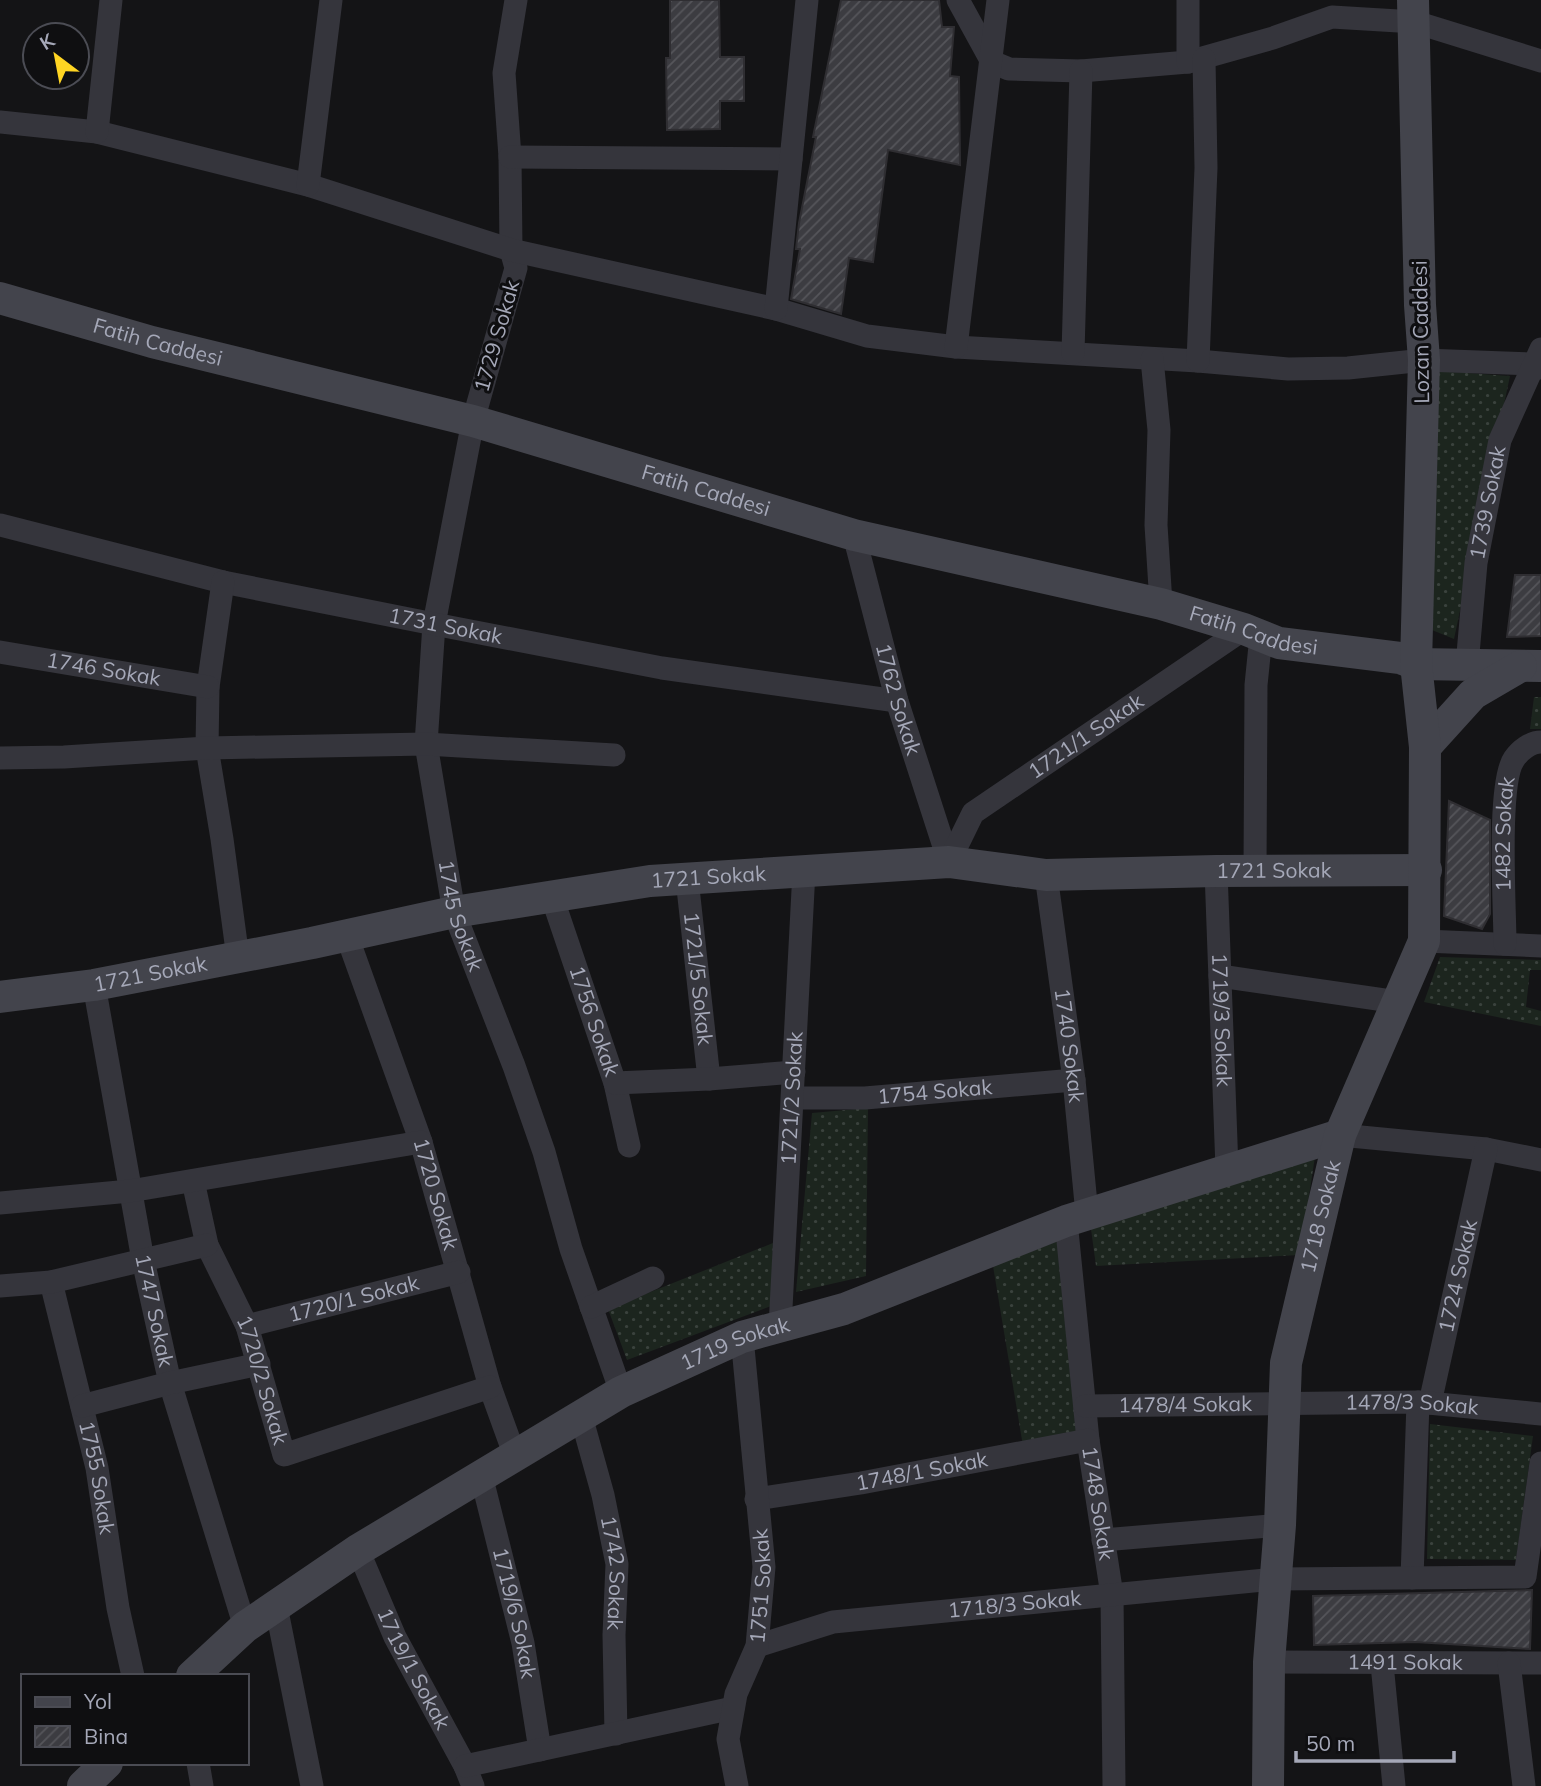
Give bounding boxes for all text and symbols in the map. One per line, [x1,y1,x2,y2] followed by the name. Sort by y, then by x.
[21,21,91,91] north arrow
[35,27,60,55] text: K
[1406,260,1434,404] street label: Lozan Caddesi
[468,277,524,395] street label: 1729 Sokak
[90,312,225,371] street label: Fatih Caddesi
[1463,443,1511,561] street label: 1739 Sokak
[639,458,774,521] street label: Fatih Caddesi
[1187,599,1319,660] street label: Fatih Caddesi
[387,601,505,649] street label: 1731 Sokak
[871,640,928,758] street label: 1762 Sokak
[45,646,163,691] street label: 1746 Sokak
[1023,687,1148,784] street label: 1721/1 Sokak
[1489,774,1520,892] street label: 1482 Sokak
[1216,856,1332,883] street label: 1721 Sokak
[434,858,490,975] street label: 1745 Sokak
[650,860,767,893] street label: 1721 Sokak
[679,910,719,1046] street label: 1721/5 Sokak
[91,949,209,997] street label: 1721 Sokak
[1207,953,1238,1087] street label: 1719/3 Sokak
[564,962,626,1080] street label: 1756 Sokak
[1050,986,1090,1104] street label: 1740 Sokak
[775,1031,808,1166] street label: 1721/2 Sokak
[876,1073,993,1109] street label: 1754 Sokak
[409,1135,465,1253] street label: 1720 Sokak
[1294,1157,1346,1275] street label: 1718 Sokak
[1432,1217,1482,1335] street label: 1724 Sokak
[130,1251,180,1369] street label: 1747 Sokak
[285,1269,422,1327] street label: 1720/1 Sokak
[231,1310,294,1448] street label: 1720/2 Sokak
[676,1310,793,1375] street label: 1719 Sokak
[1345,1388,1480,1420] street label: 1478/3 Sokak
[1118,1390,1252,1418] street label: 1478/4 Sokak
[74,1418,121,1536] street label: 1755 Sokak
[1077,1444,1120,1562] street label: 1748 Sokak
[853,1445,990,1496] street label: 1748/1 Sokak
[595,1513,631,1631] street label: 1742 Sokak
[743,1528,776,1645] street label: 1751 Sokak
[488,1544,542,1680] street label: 1719/6 Sokak
[947,1584,1082,1623] street label: 1718/3 Sokak
[372,1604,457,1734] street label: 1719/1 Sokak
[1347,1648,1463,1675] street label: 1491 Sokak
[21,1674,248,1765] legend
[83,1688,112,1714] text: Yol
[1296,1720,1454,1764] scale bar
[84,1723,128,1749] text: Bina
[1306,1730,1355,1756] text: 50 m

